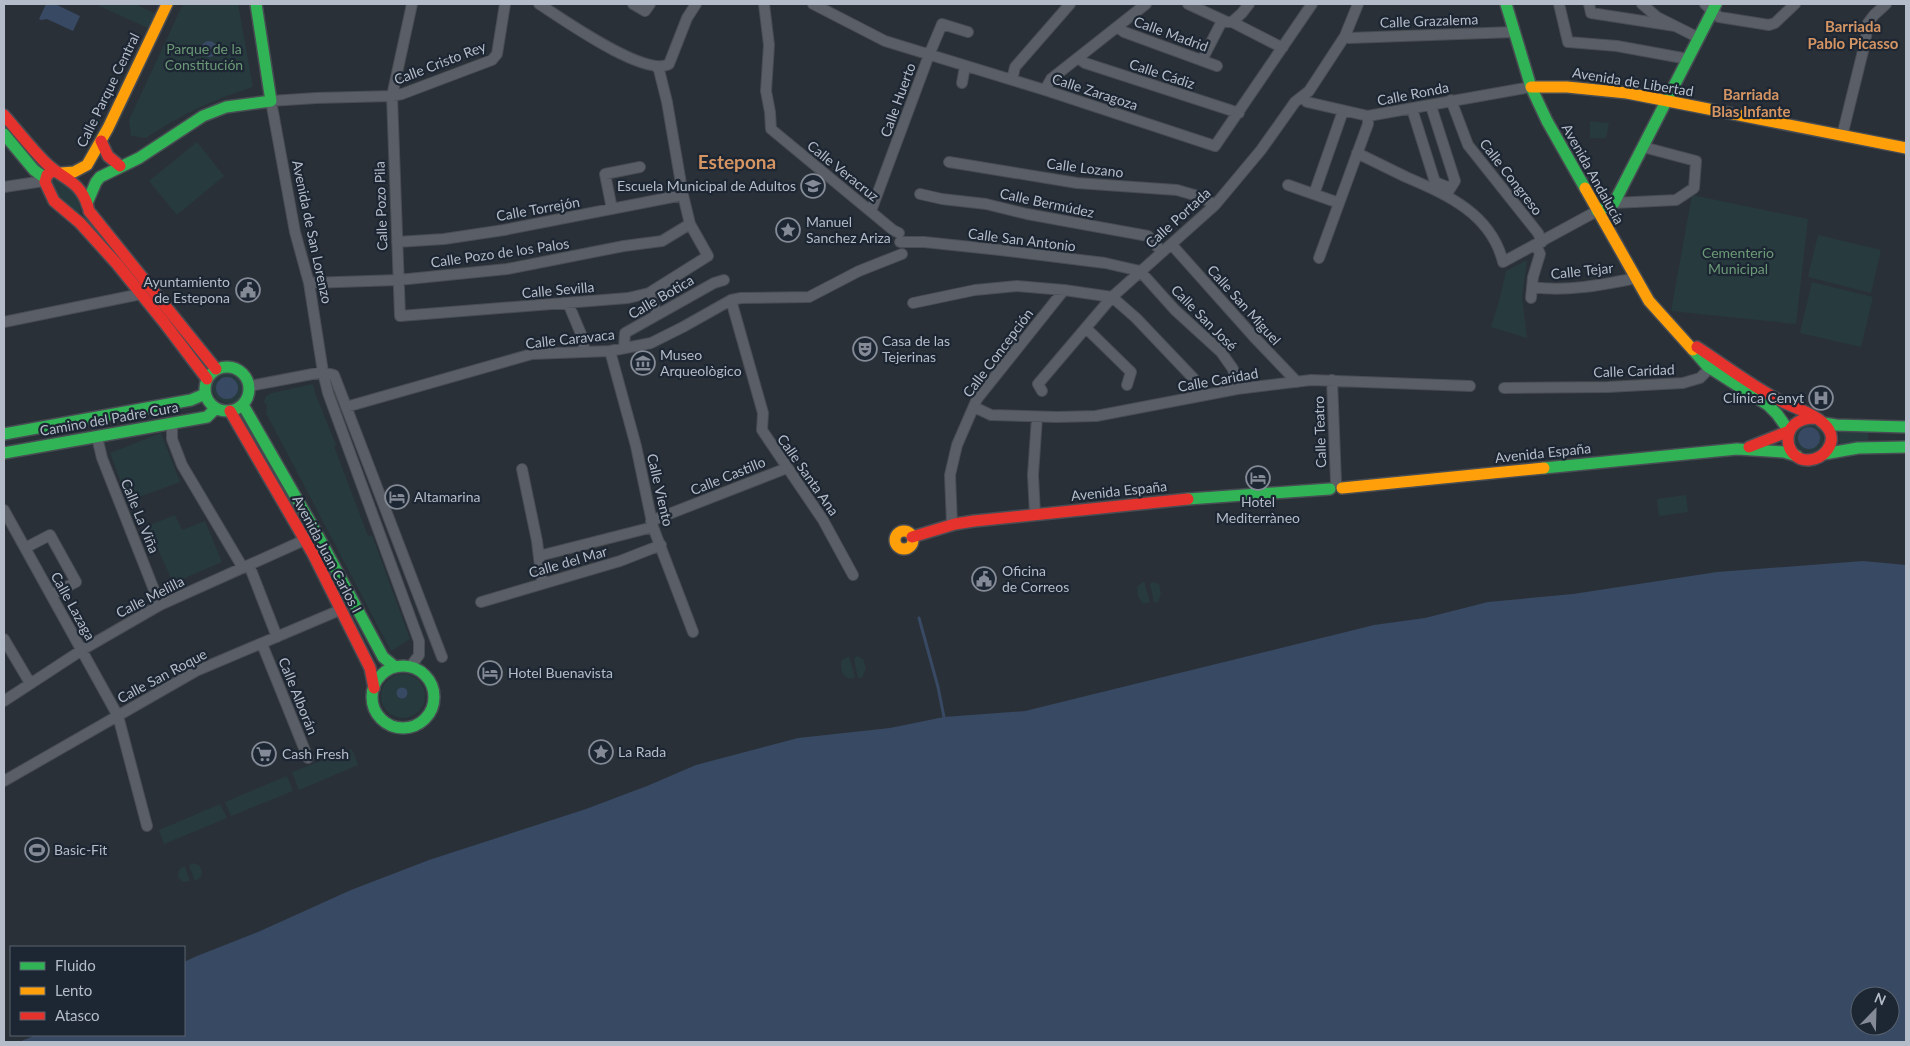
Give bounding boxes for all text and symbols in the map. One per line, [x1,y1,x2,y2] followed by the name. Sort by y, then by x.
[1380,10,1478,31] street label: Calle Grazalema
[1132,12,1211,55] street label: Calle Madrid
[1808,17,1899,52] district label: Barriada Pablo Picasso
[72,30,143,150] street label: Calle Parque Central
[392,37,489,88] street label: Calle Cristo Rey
[165,40,243,73] park label: Parque de la Constitución
[1127,55,1197,92] street label: Calle Cádiz
[876,60,919,139] street label: Calle Huerto
[1571,64,1695,99] street label: Avenida de Libertad
[1050,70,1140,113] street label: Calle Zaragoza
[1376,78,1450,109] street label: Calle Ronda
[1712,85,1790,120] district label: Barriada Blas Infante
[1559,120,1628,227] street label: Avenida Andalucía
[1476,135,1547,218] street label: Calle Congreso
[804,137,883,205] street label: Calle Veracruz
[698,150,776,173] district label: Estepona
[1046,154,1125,181] street label: Calle Lozano
[289,159,336,305] street label: Avenida de San Lorenzo
[370,161,391,251] street label: Calle Pozo Pila
[800,173,826,199] school or university icon: Escuela Municipal de Adultos
[617,177,796,194] place label: Escuela Municipal de Adultos
[998,184,1096,221] street label: Calle Bermúdez
[1142,184,1214,251] street label: Calle Portada
[495,193,581,224] street label: Calle Torrejón
[806,213,891,246] place label: Manuel Sanchez Ariza
[775,217,801,243] place icon: Manuel Sanchez Ariza
[967,224,1077,255] street label: Calle San Antonio
[430,234,570,271] street label: Calle Pozo de los Palos
[1702,244,1774,277] park label: Cementerio Municipal
[1550,259,1614,282] street label: Calle Tejar
[1204,261,1285,348] street label: Calle San Miguel
[625,271,697,322] street label: Calle Botica
[144,273,230,306] place label: Ayuntamiento de Estepona
[235,277,261,303] public building icon: Ayuntamiento de Estepona
[521,278,595,301] street label: Calle Sevilla
[1168,281,1241,354] street label: Calle San José
[959,305,1036,400] street label: Calle Concepción
[524,325,615,352] street label: Calle Caravaca
[882,332,950,365] place label: Casa de las Tejerinas
[852,336,878,362] theatre icon: Casa de las Tejerinas
[660,346,742,379] place label: Museo Arqueològico
[630,350,656,376] museum icon: Museo Arqueològico
[1593,361,1675,380] street label: Calle Caridad
[1176,364,1259,395] street label: Calle Caridad
[1808,385,1834,411] hospital icon: Clínica Cenyt
[1723,389,1804,406] place label: Clínica Cenyt
[1310,396,1329,468] street label: Calle Teatro
[38,398,180,439] street label: Camino del Padre Cura
[774,431,843,519] street label: Calle Santa Ana
[1494,439,1592,466] street label: Avenida España
[644,452,677,528] street label: Calle Viento
[688,453,768,498] street label: Calle Castillo
[1245,465,1271,491] hotel icon: Hotel Mediterràneo
[118,476,163,556] street label: Calle La Viña
[1070,477,1168,504] street label: Avenida España
[384,484,410,510] hotel icon: Altamarina
[414,488,480,505] place label: Altamarina
[289,492,366,615] street label: Avenida Juan Carlos I
[1216,493,1300,526] place label: Hotel Mediterràneo
[527,542,609,581] street label: Calle del Mar
[1002,562,1069,595] place label: Oficina de Correos
[971,566,997,592] public building icon: Oficina de Correos
[48,569,99,643] street label: Calle Lazaga
[113,572,187,621] street label: Calle Melilla
[114,645,209,706] street label: Calle San Roque
[275,655,322,737] street label: Calle Alborán
[477,660,503,686] hotel icon: Hotel Buenavista
[508,664,613,681] place label: Hotel Buenavista
[588,739,614,765] place icon: La Rada
[251,741,277,767] supermarket icon: Cash Fresh
[618,743,666,760] place label: La Rada
[282,745,349,762] place label: Cash Fresh
[24,837,50,863] sports icon: Basic-Fit
[54,841,107,858] place label: Basic-Fit
[10,946,185,1036] legend
[55,956,96,974] text: Fluido
[55,981,92,999] text: Lento
[1850,986,1900,1036] north arrow
[1872,989,1889,1009] text: N
[55,1006,100,1024] text: Atasco

